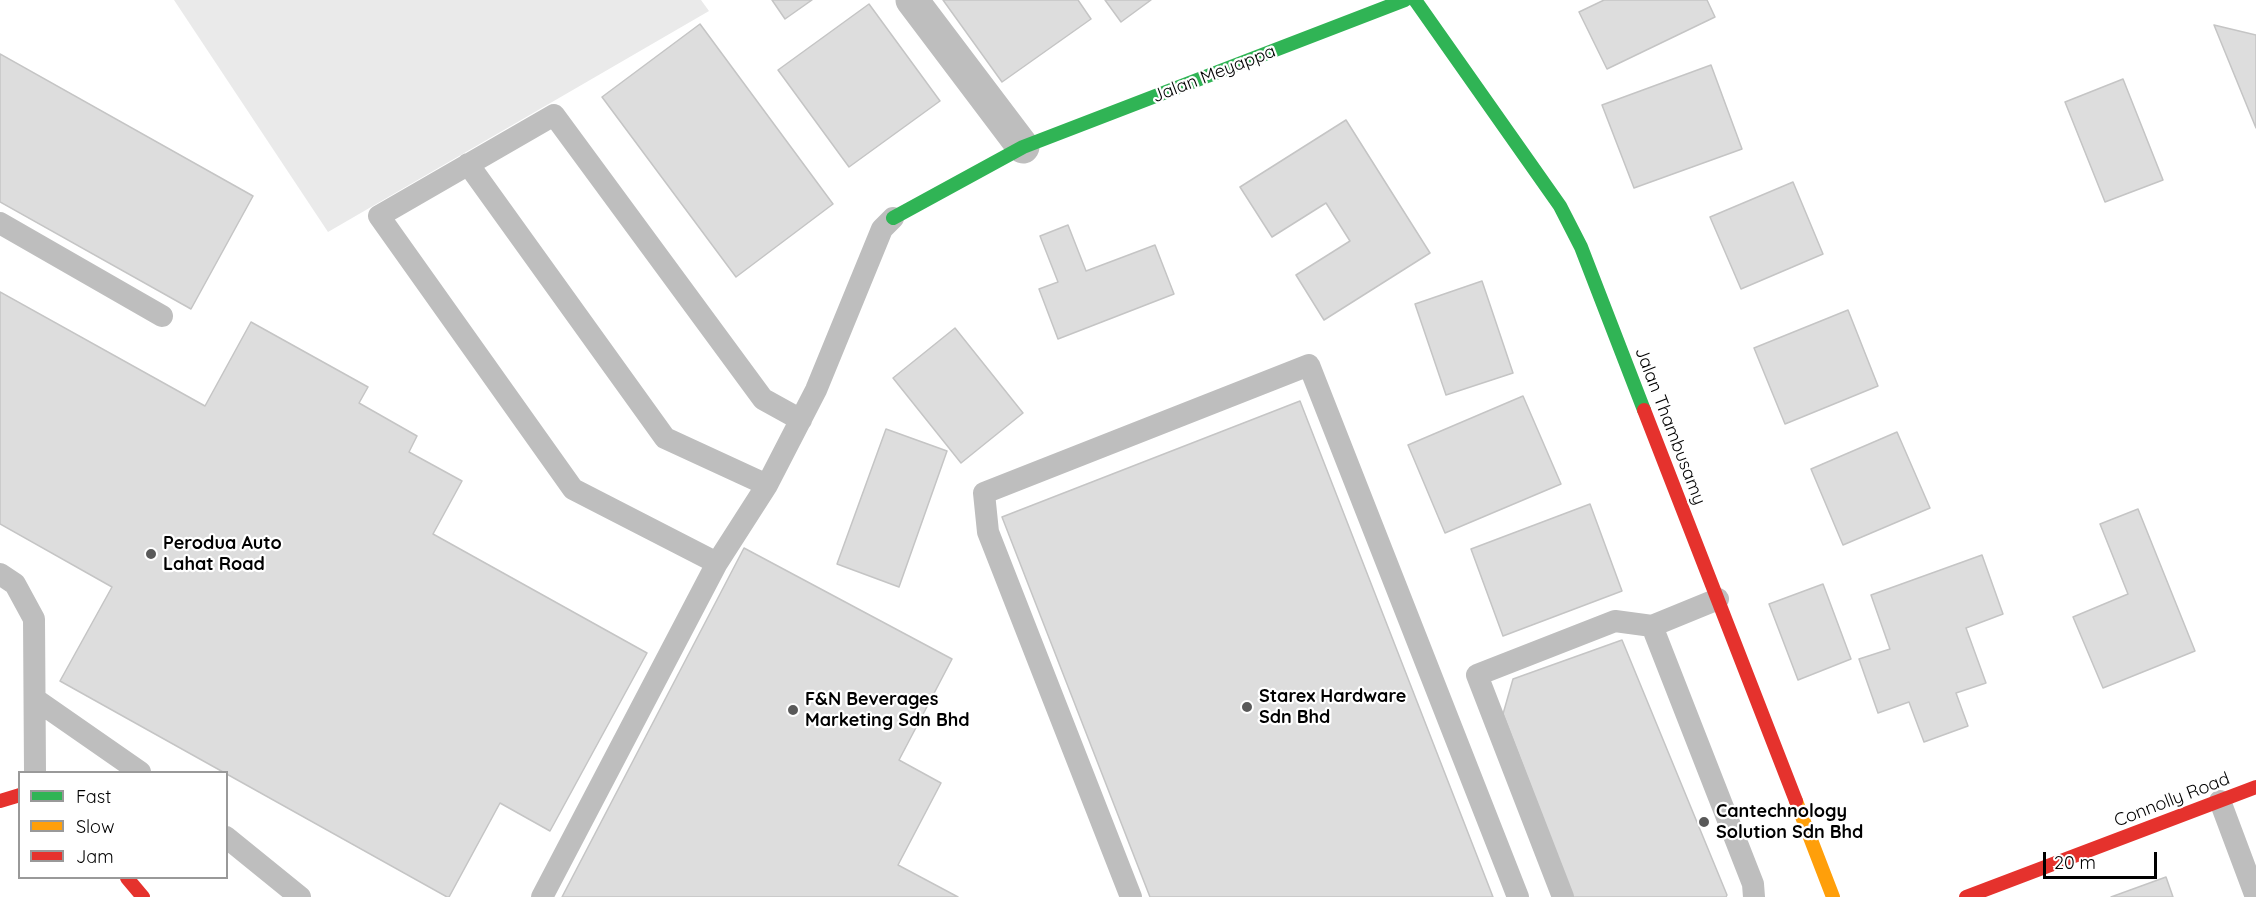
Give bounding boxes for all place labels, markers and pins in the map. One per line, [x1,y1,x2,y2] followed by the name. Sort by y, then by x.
[163,533,282,576] place label: Perodua Auto Lahat Road
[144,547,158,561] marker: Perodua Auto Lahat Road
[1259,686,1406,728] place label: Starex Hardware Sdn Bhd
[805,689,970,732] place label: F&N Beverages Marketing Sdn Bhd
[1240,700,1254,714] marker: Starex Hardware Sdn Bhd
[786,703,800,717] marker: F&N Beverages Marketing Sdn Bhd
[1716,801,1863,844] place label: Cantechnology Solution Sdn Bhd
[1697,815,1711,829] marker: Cantechnology Solution Sdn Bhd

